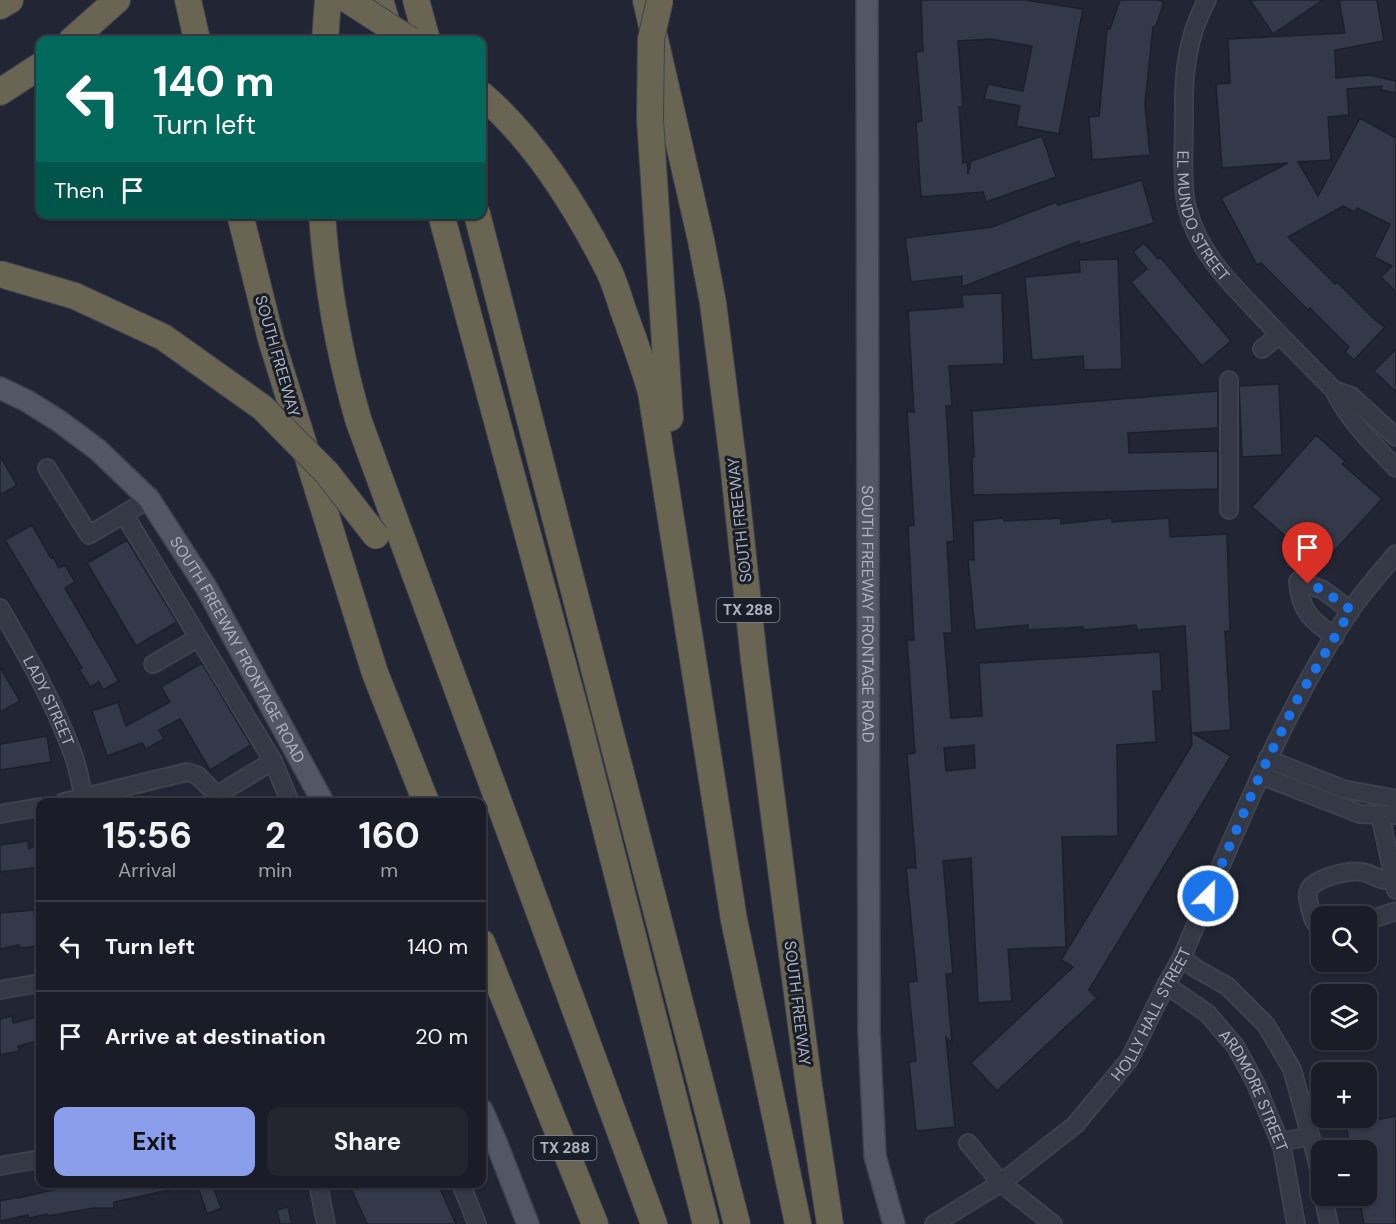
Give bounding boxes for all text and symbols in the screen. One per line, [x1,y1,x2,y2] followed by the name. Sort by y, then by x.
[153,54,275,109] text: 140 m
[54,60,132,138] icon: left
[153,107,256,142] text: Turn left
[1172,150,1234,286] street label: EL MUNDO STREET
[116,174,149,207] icon: arrive
[54,176,104,205] text: Then
[250,293,305,419] street label: SOUTH FREEWAY
[722,456,757,583] street label: SOUTH FREEWAY
[857,485,878,743] street label: SOUTH FREEWAY FRONTAGE ROAD
[1282,522,1333,584] pin
[1291,531,1324,564] icon: arrive
[165,532,310,767] street label: SOUTH FREEWAY FRONTAGE ROAD
[716,598,780,622] road number: TX 288
[18,652,79,749] street label: LADY STREET
[102,812,192,859] text: 15:56
[265,812,286,859] text: 2
[359,812,420,859] text: 160
[118,857,176,883] text: Arrival
[258,857,292,883] text: min
[380,857,398,883] text: m
[1176,864,1240,928] position arrow
[1311,906,1377,1206] map controls
[1311,906,1377,972] button: search
[54,930,87,963] icon: left
[105,932,195,961] text: Turn left
[407,932,468,961] text: 140 m
[779,939,816,1067] street label: SOUTH FREEWAY
[1106,944,1196,1085] street label: HOLLY HALL STREET
[1311,984,1377,1050] button: layers
[54,1020,87,1053] icon: arrive
[105,1022,326,1051] text: Arrive at destination
[415,1022,468,1051] text: 20 m
[1214,1025,1293,1155] street label: ARDMORE STREET
[1311,1062,1377,1128] button: +
[54,1107,255,1176] button: Exit
[267,1107,468,1176] button: Share
[534,1136,596,1160] road number: TX 288
[1311,1140,1377,1206] button: −

